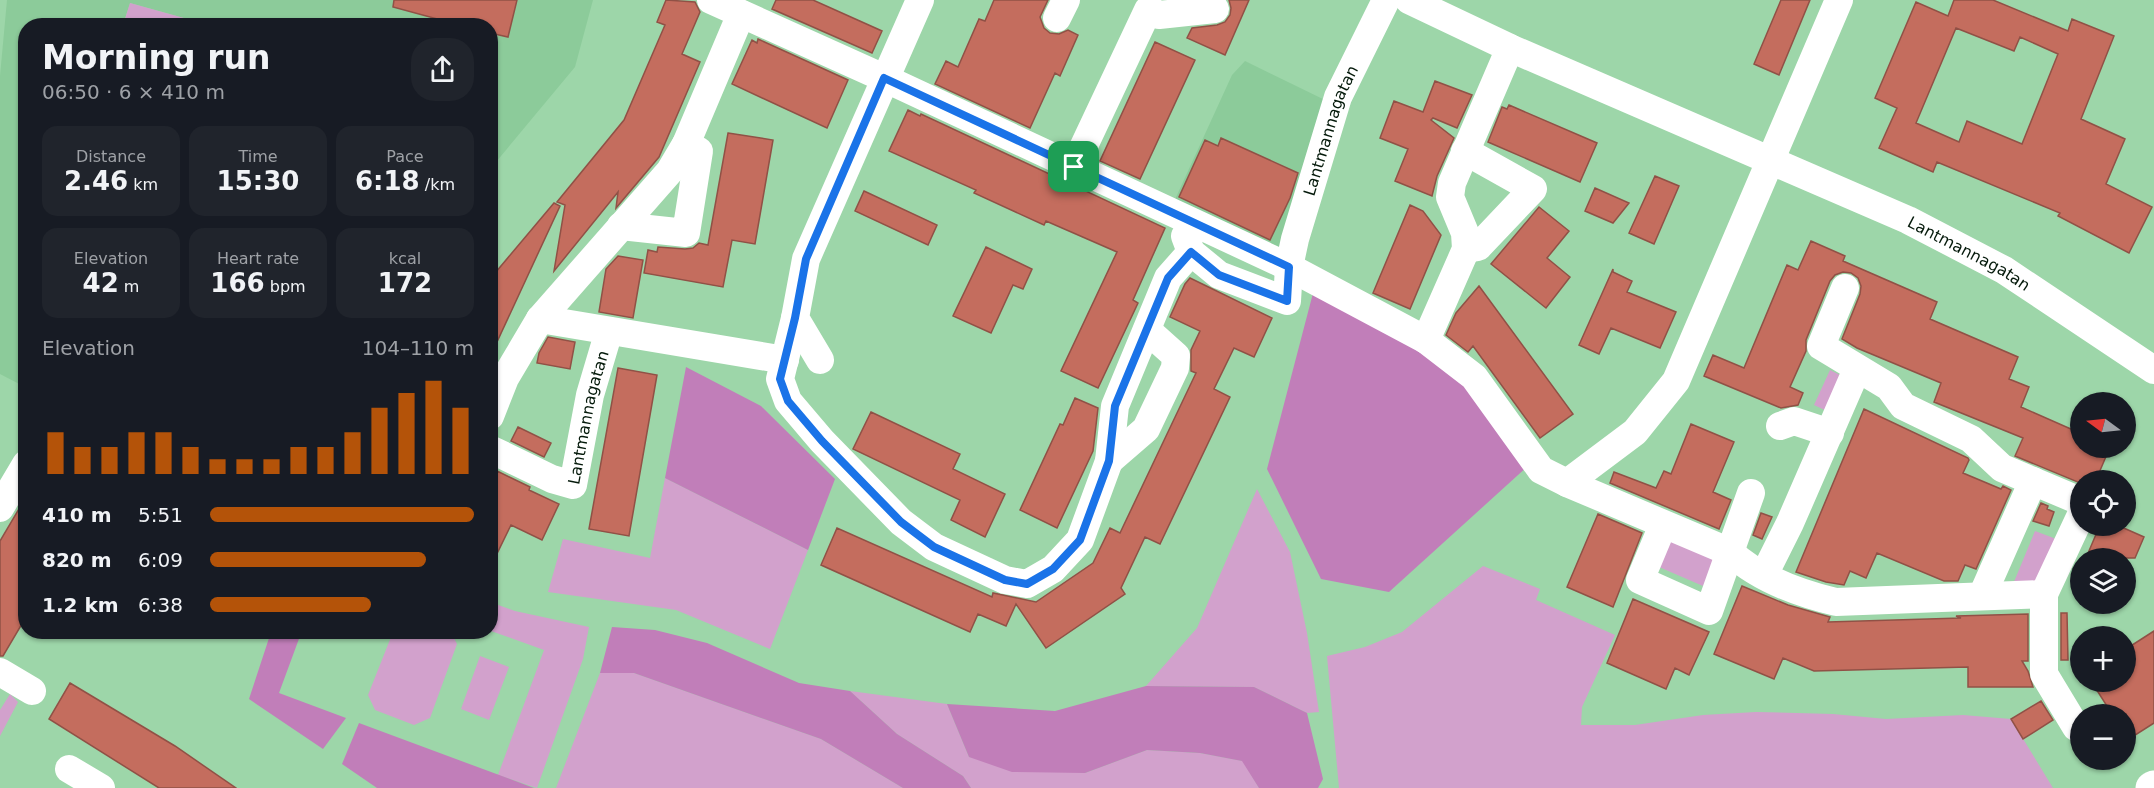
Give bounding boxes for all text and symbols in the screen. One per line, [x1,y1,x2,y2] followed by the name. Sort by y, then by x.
[42,38,270,77] text: Morning run
[411,38,474,101] button: share
[1299,62,1362,198] street label: Lantmannagatan
[42,80,225,104] text: 06:50 · 6 × 410 m
[1048,141,1099,192] pin
[76,147,146,166] text: Distance
[238,147,278,166] text: Time
[386,147,424,166] text: Pace
[1057,150,1090,183] icon: arrive
[64,166,128,196] text: 2.46
[217,166,299,196] text: 15:30
[355,166,420,196] text: 6:18
[128,175,158,194] text: km
[420,175,455,194] text: /km
[1905,212,2034,294] street label: Lantmannagatan
[74,249,148,268] text: Elevation
[217,249,299,268] text: Heart rate
[389,249,421,268] text: kcal
[83,268,119,298] text: 42
[210,268,265,298] text: 166
[378,268,432,298] text: 172
[119,277,139,296] text: m
[265,277,306,296] text: bpm
[42,336,135,360] text: Elevation
[362,336,474,360] text: 104–110 m
[564,348,612,486] street label: Lantmannagatan
[2070,392,2136,458] north arrow
[2070,392,2136,770] map controls
[2070,470,2136,536] button: locate
[42,503,112,527] text: 410 m
[138,503,183,527] text: 5:51
[42,548,112,572] text: 820 m
[138,548,183,572] text: 6:09
[2070,548,2136,614] button: layers
[42,593,119,617] text: 1.2 km
[138,593,183,617] text: 6:38
[2070,626,2136,692] button: +
[2070,704,2136,770] button: −

